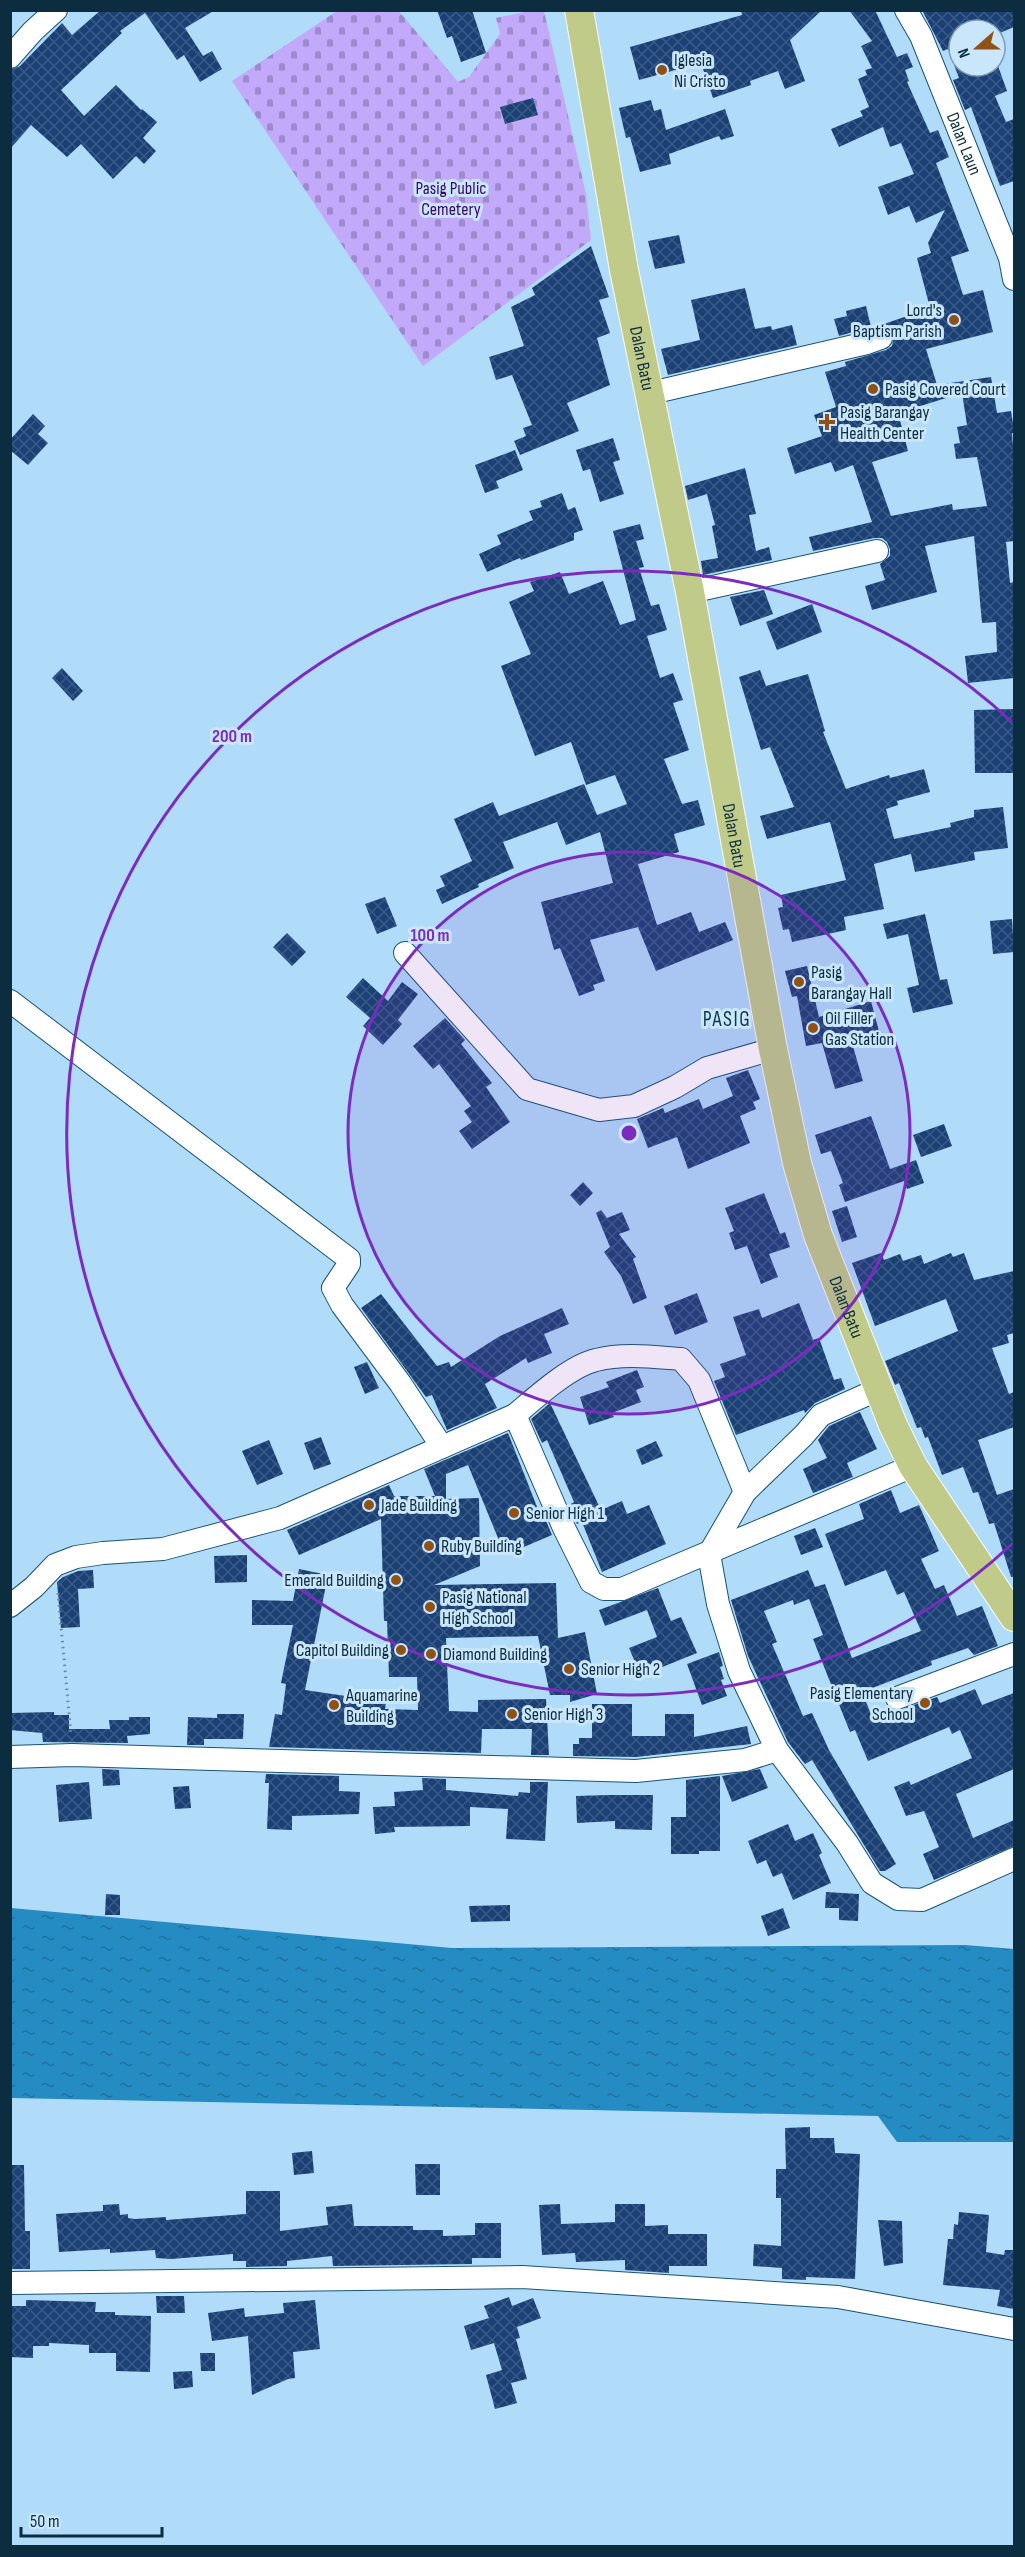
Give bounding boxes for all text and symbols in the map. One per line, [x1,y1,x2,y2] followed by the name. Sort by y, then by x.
[947,18,1007,78] north arrow
[954,45,975,60] text: N
[674,50,726,92] place label: Iglesia Ni Cristo
[655,63,669,77] marker: Iglesia Ni Cristo
[942,110,986,178] street label: Dalan Laun
[415,178,487,220] park label: Pasig Public Cemetery
[853,300,942,342] place label: Lord's Baptism Parish
[947,313,961,327] marker: Lord's Baptism Parish
[625,325,658,392] street label: Dalan Batu
[885,379,1007,400] place label: Pasig Covered Court
[866,382,880,396] marker: Pasig Covered Court
[840,402,929,444] place label: Pasig Barangay Health Center
[818,413,836,431] marker: Pasig Barangay Health Center
[212,726,252,747] text: 200 m
[718,802,750,869] street label: Dalan Batu
[411,925,450,946] text: 100 m
[811,962,892,1004] place label: Pasig Barangay Hall
[792,975,806,989] marker: Pasig Barangay Hall
[703,1007,751,1032] district label: PASIG
[825,1008,894,1050] place label: Oil Filler Gas Station
[806,1021,820,1035] marker: Oil Filler Gas Station
[619,1123,639,1143] centre of rings
[824,1273,868,1341] street label: Dalan Batu
[380,1495,457,1516] place label: Jade Building
[362,1498,376,1512] marker: Jade Building
[526,1503,605,1524] place label: Senior High 1
[507,1506,521,1520] marker: Senior High 1
[441,1536,522,1557] place label: Ruby Building
[422,1539,436,1553] marker: Ruby Building
[284,1570,384,1591] place label: Emerald Building
[389,1573,403,1587] marker: Emerald Building
[442,1587,527,1629] place label: Pasig National High School
[423,1600,437,1614] marker: Pasig National High School
[296,1640,389,1661] place label: Capitol Building
[394,1643,408,1657] marker: Capitol Building
[443,1644,547,1665] place label: Diamond Building
[424,1647,438,1661] marker: Diamond Building
[581,1659,660,1680] place label: Senior High 2
[562,1662,576,1676] marker: Senior High 2
[810,1683,913,1725] place label: Pasig Elementary School
[345,1685,418,1727] place label: Aquamarine Building
[918,1696,932,1710] marker: Pasig Elementary School
[327,1698,341,1712] marker: Aquamarine Building
[524,1704,603,1725] place label: Senior High 3
[505,1707,519,1721] marker: Senior High 3
[21,2500,162,2538] scale bar
[30,2511,60,2532] text: 50 m

